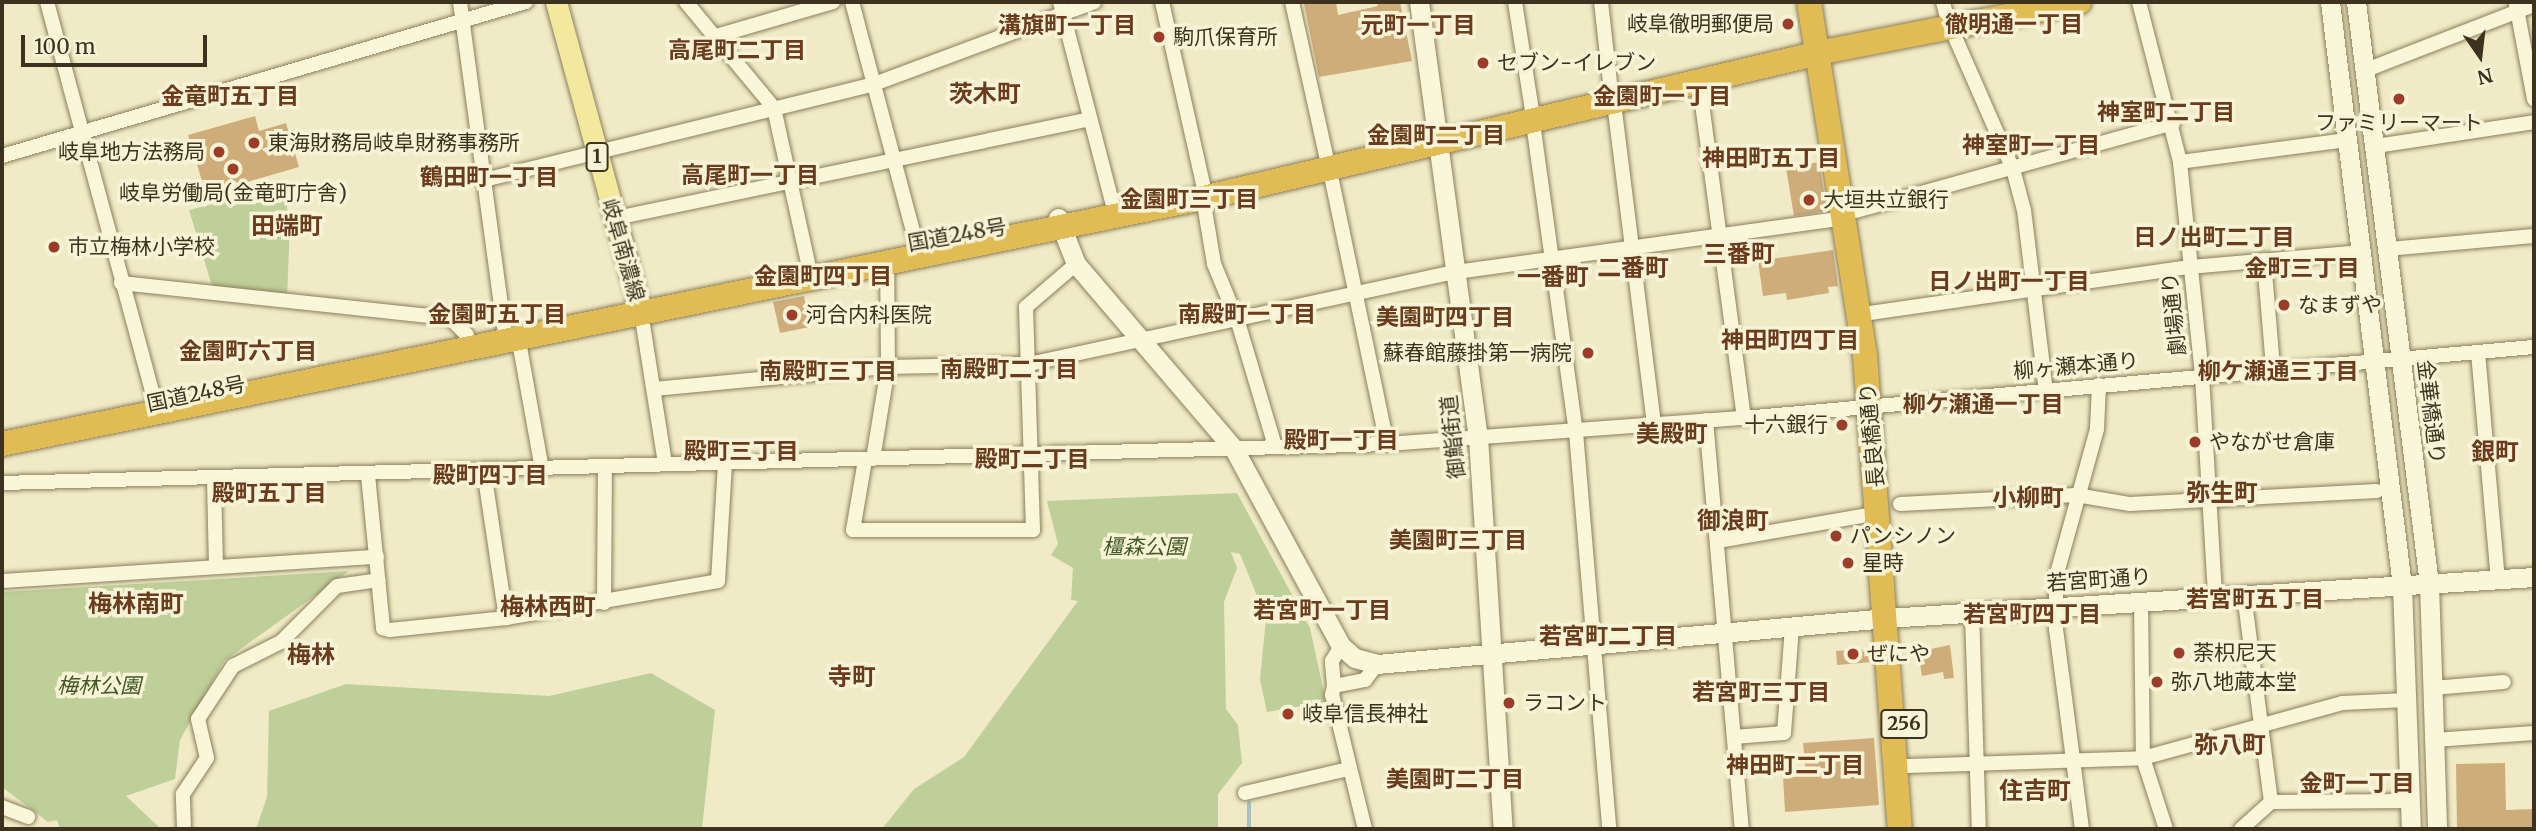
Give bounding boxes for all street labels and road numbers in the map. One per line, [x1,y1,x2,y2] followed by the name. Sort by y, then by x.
[585,141,609,172] road number: 1
[596,196,650,304] street label: 岐阜南濃線
[905,214,1009,256] street label: 国道248号
[2157,271,2191,357] street label: 劇場通り
[2012,348,2140,384] street label: 柳ヶ瀬本通り
[2412,358,2450,466] street label: 金華橋通り
[144,371,248,417] street label: 国道248号
[1855,382,1889,488] street label: 長良橋通り
[1436,394,1470,480] street label: 御鮨街道
[2046,564,2152,596] street label: 若宮町通り
[1880,708,1928,740] road number: 256

